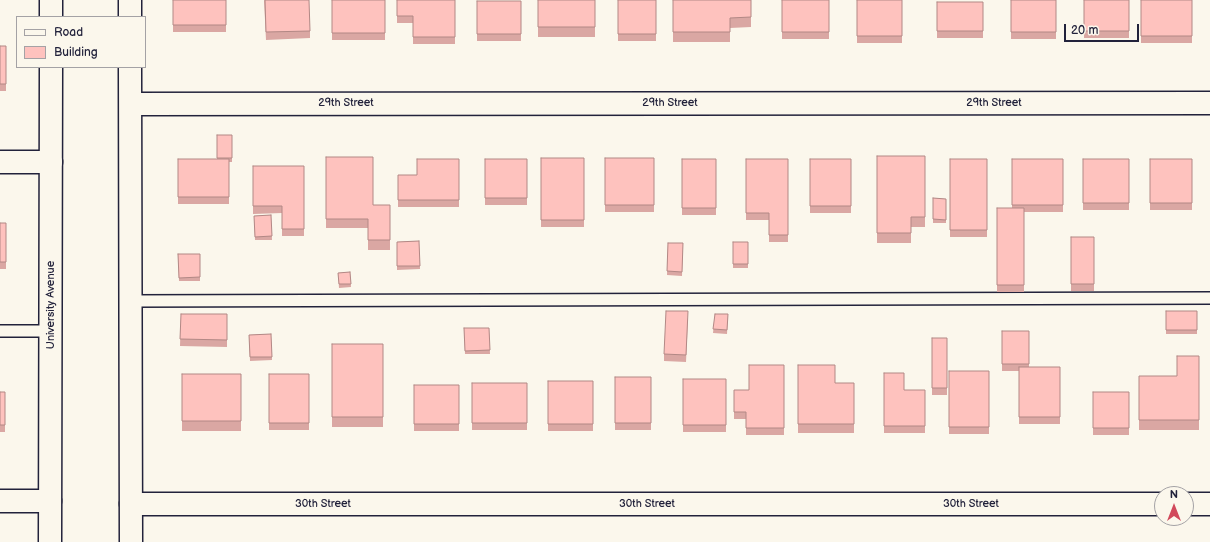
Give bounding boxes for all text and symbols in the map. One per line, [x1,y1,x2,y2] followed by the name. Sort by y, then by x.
[16,16,146,68] legend
[1066,16,1141,42] scale bar
[1071,23,1098,38] text: 20 m
[54,25,83,40] text: Road
[54,45,98,60] text: Building
[318,96,374,110] street label: 29th Street
[642,96,698,110] street label: 29th Street
[966,96,1022,110] street label: 29th Street
[44,261,58,349] street label: University Avenue
[1154,486,1194,526] north arrow
[1170,488,1178,501] text: N
[295,497,351,511] street label: 30th Street
[619,497,675,511] street label: 30th Street
[943,497,999,511] street label: 30th Street

